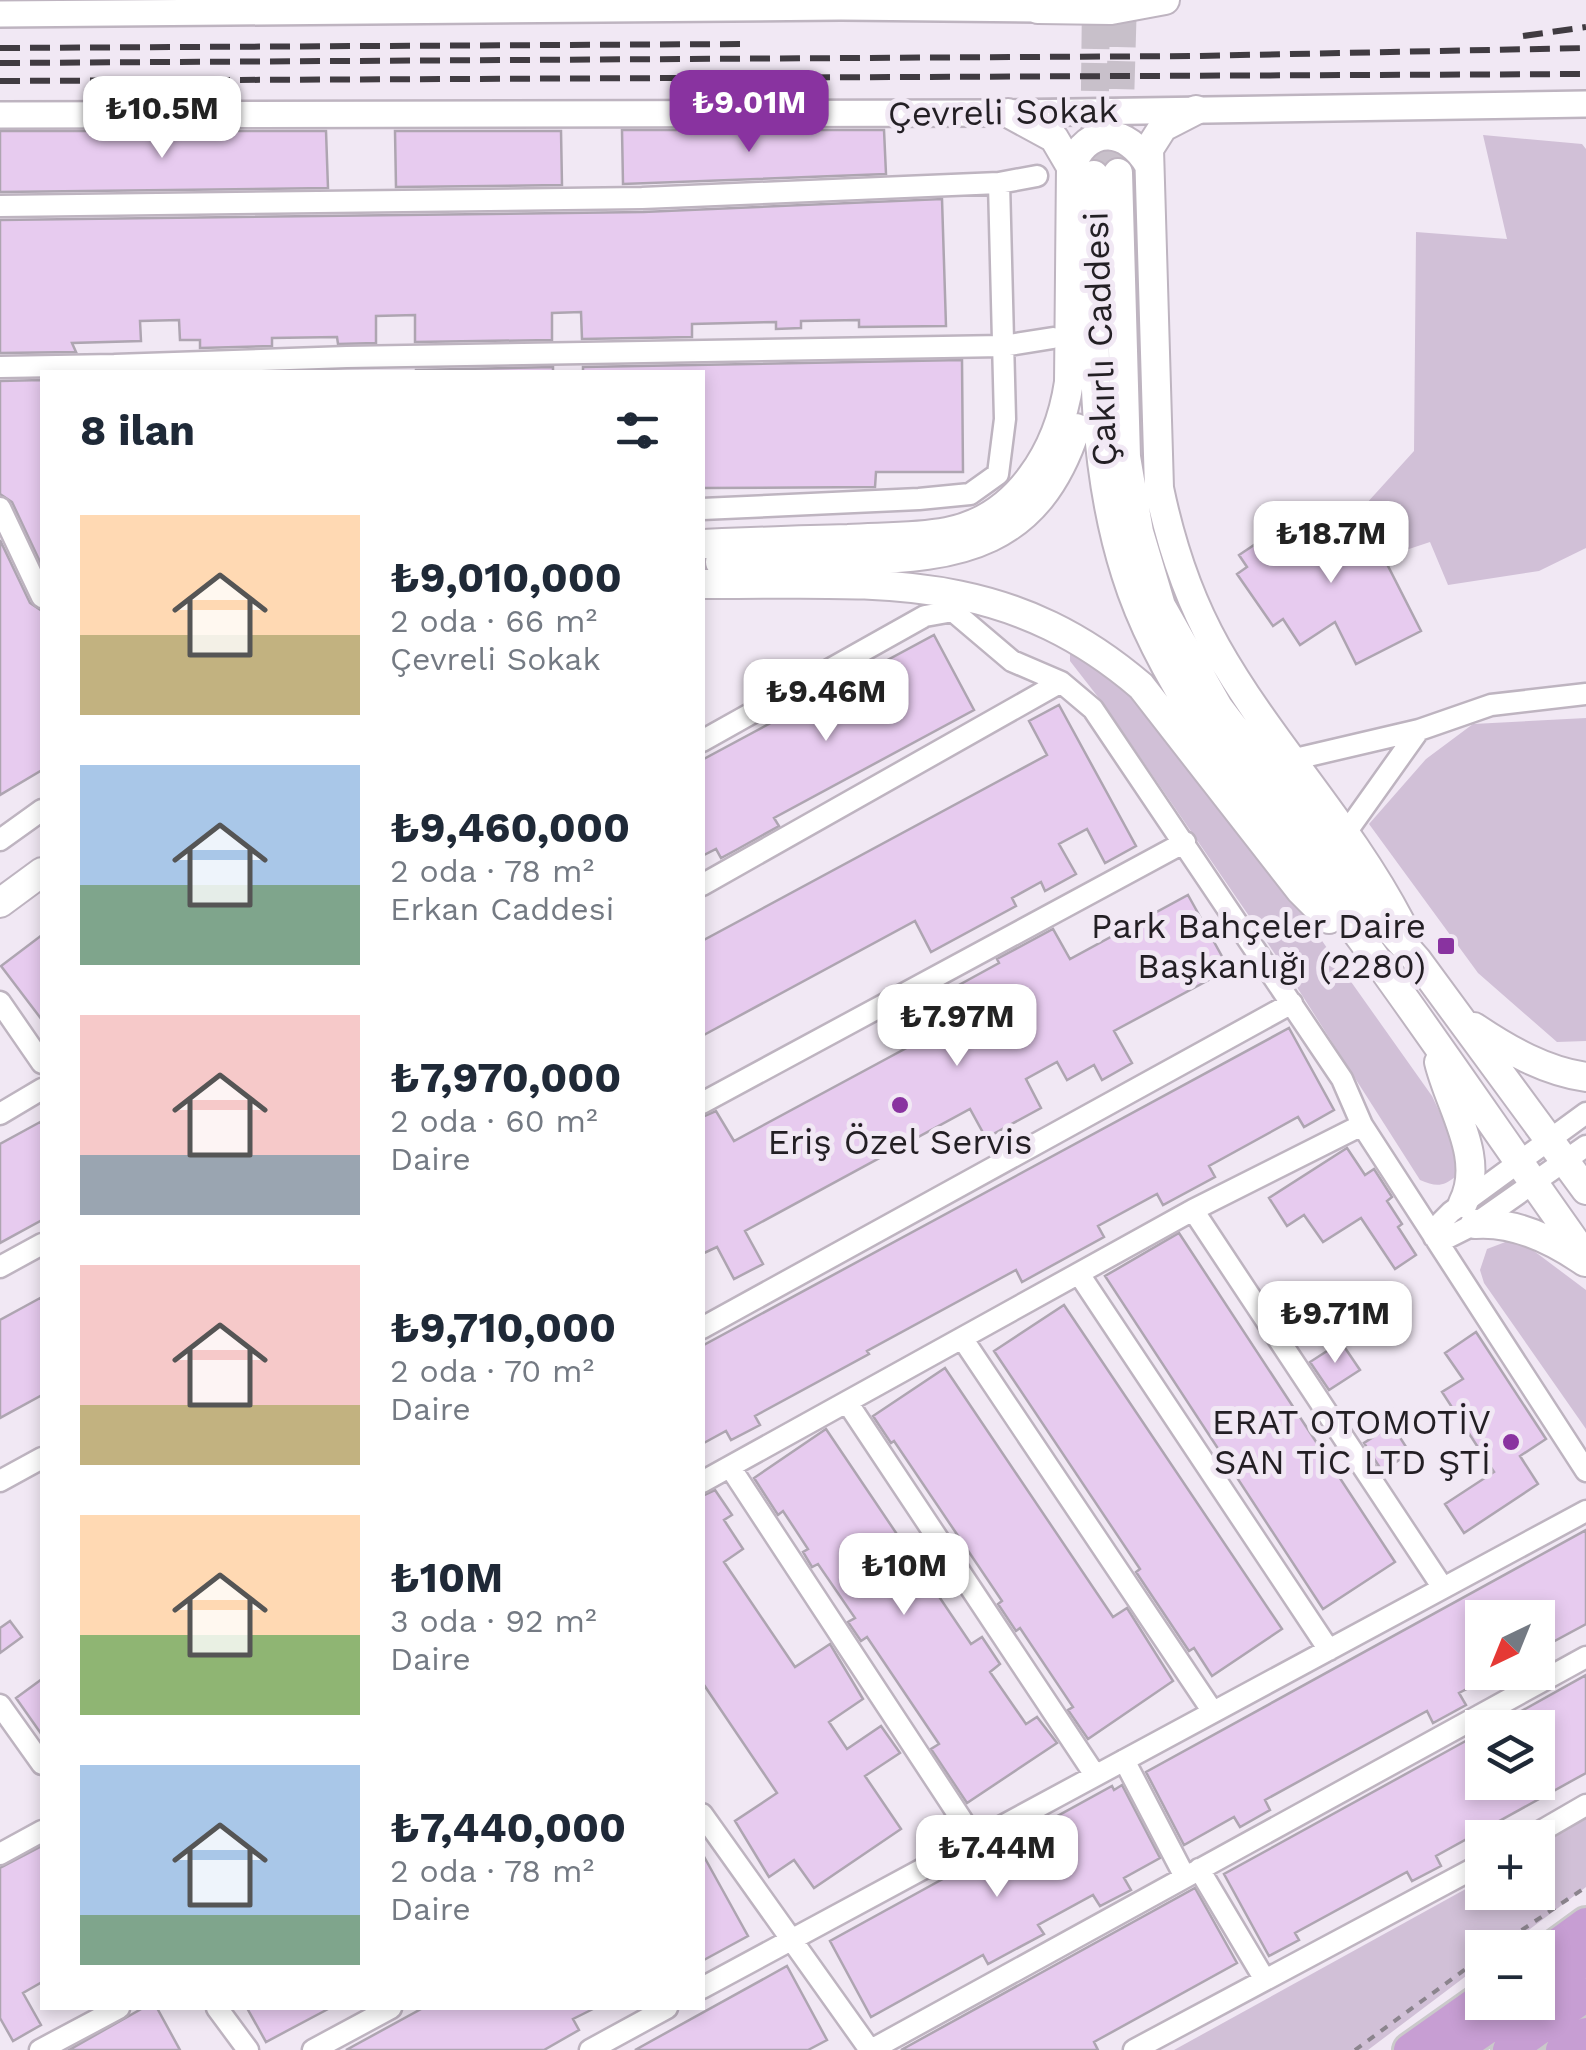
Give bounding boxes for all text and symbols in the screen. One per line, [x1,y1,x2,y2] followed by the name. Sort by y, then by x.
[668,70,830,155] pin: ₺9.01M
[81,76,243,161] pin: ₺10.5M
[692,83,806,121] text: ₺9.01M
[105,89,219,127] text: ₺10.5M
[887,89,1119,135] street label: Çevreli Sokak
[1075,211,1125,467] street label: Çakırlı Caddesi
[610,403,665,458] icon: filters
[80,406,195,455] text: 8 ilan
[1250,501,1412,586] pin: ₺18.7M
[1276,514,1386,552] text: ₺18.7M
[390,553,622,602] text: ₺9,010,000
[160,555,280,675] icon: home
[390,602,597,640] text: 2 oda · 66 m²
[390,640,601,678] text: Çevreli Sokak
[745,659,907,744] pin: ₺9.46M
[766,672,886,710] text: ₺9.46M
[390,803,630,852] text: ₺9,460,000
[160,805,280,925] icon: home
[390,852,594,890] text: 2 oda · 78 m²
[390,890,614,928] text: Erkan Caddesi
[1091,905,1426,987] place label: Park Bahçeler Dai̇re Başkanlığı (2280)
[1435,935,1457,957] marker: Park Bahçeler Dai̇re Başkanlığı (2280)
[876,984,1038,1069] pin: ₺7.97M
[899,997,1015,1035] text: ₺7.97M
[390,1053,621,1102] text: ₺7,970,000
[160,1055,280,1175] icon: home
[889,1094,911,1116] marker: Eriş Özel Servis
[390,1102,598,1140] text: 2 oda · 60 m²
[767,1121,1033,1163] place label: Eriş Özel Servis
[390,1140,471,1178] text: Daire
[1254,1281,1416,1366] pin: ₺9.71M
[1280,1294,1390,1332] text: ₺9.71M
[390,1303,616,1352] text: ₺9,710,000
[160,1305,280,1425] icon: home
[390,1352,594,1390] text: 2 oda · 70 m²
[390,1390,471,1428] text: Daire
[1212,1401,1491,1483] place label: ERAT OTOMOTİV SAN TİC LTD ŞTİ
[1500,1431,1522,1453] marker: ERAT OTOMOTİV SAN TİC LTD ŞTİ
[845,1533,963,1618] pin: ₺10M
[861,1546,947,1584] text: ₺10M
[390,1553,503,1602] text: ₺10M
[160,1555,280,1675] icon: home
[1465,1600,1555,1690] north arrow
[1465,1600,1555,2020] map controls
[390,1602,597,1640] text: 3 oda · 92 m²
[390,1640,471,1678] text: Daire
[1465,1710,1555,1800] button: layers
[390,1803,626,1852] text: ₺7,440,000
[160,1805,280,1925] icon: home
[916,1815,1078,1900] pin: ₺7.44M
[1465,1820,1555,1910] button: +
[938,1828,1056,1866] text: ₺7.44M
[390,1852,594,1890] text: 2 oda · 78 m²
[390,1890,471,1928] text: Daire
[1465,1930,1555,2020] button: −

